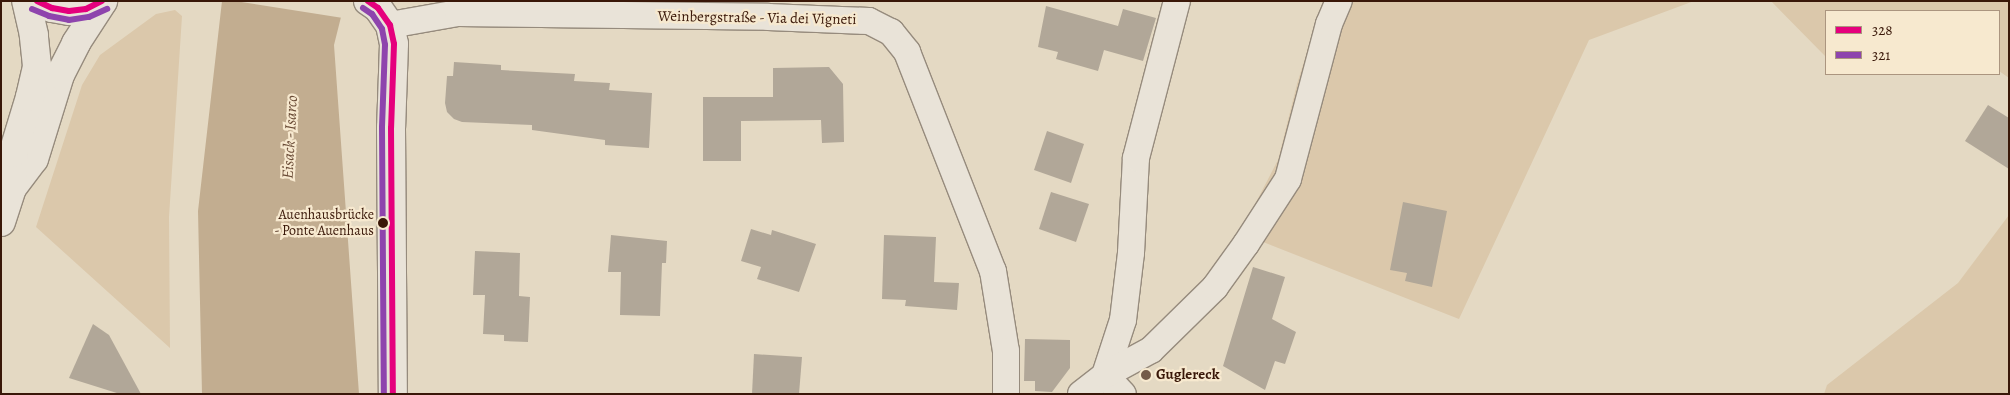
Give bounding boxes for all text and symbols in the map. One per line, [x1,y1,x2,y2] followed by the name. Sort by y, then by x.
[657,7,857,29] street label: Weinbergstraße - Via dei Vigneti
[1825,10,2000,75] legend
[1872,20,1893,40] text: 328
[1872,45,1891,65] text: 321
[278,95,302,179] water label: Eisack - Isarco
[274,207,374,240] place label: Auenhausbrücke - Ponte Auenhaus
[378,218,388,228] marker: Auenhausbrücke - Ponte Auenhaus
[1156,366,1219,384] place label: Guglereck
[1140,369,1152,381] marker: Guglereck

